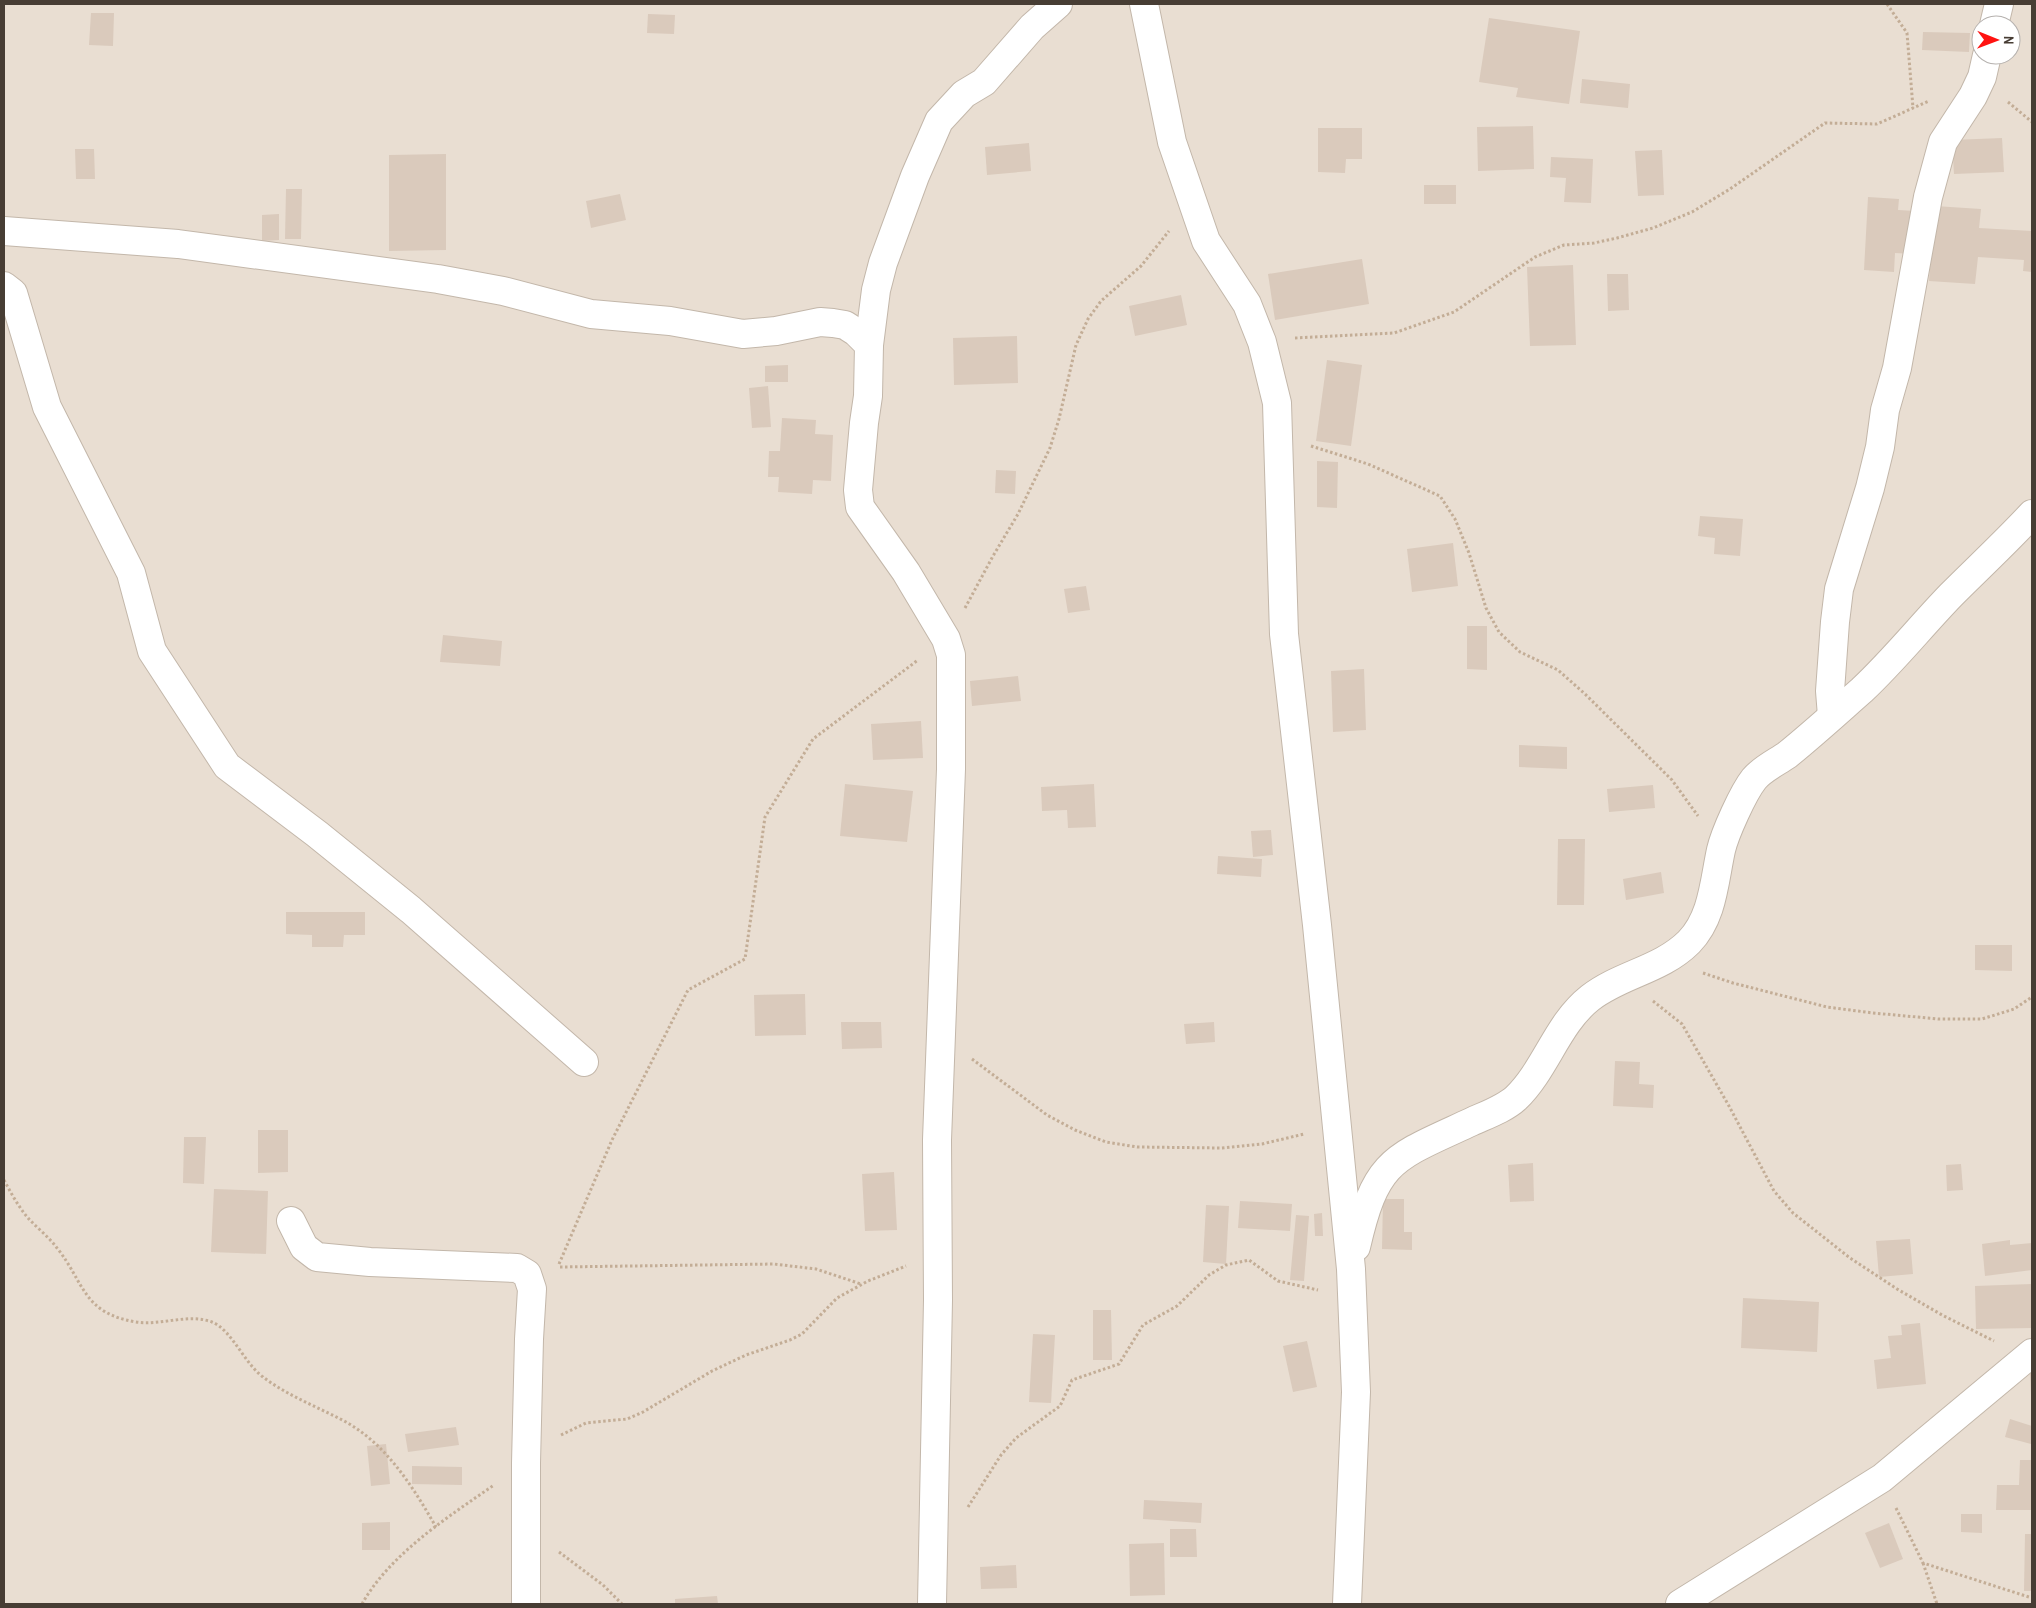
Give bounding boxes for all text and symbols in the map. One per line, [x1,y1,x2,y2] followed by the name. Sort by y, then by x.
[1971,15,2021,65] north arrow
[2000,36,2018,45] text: N

